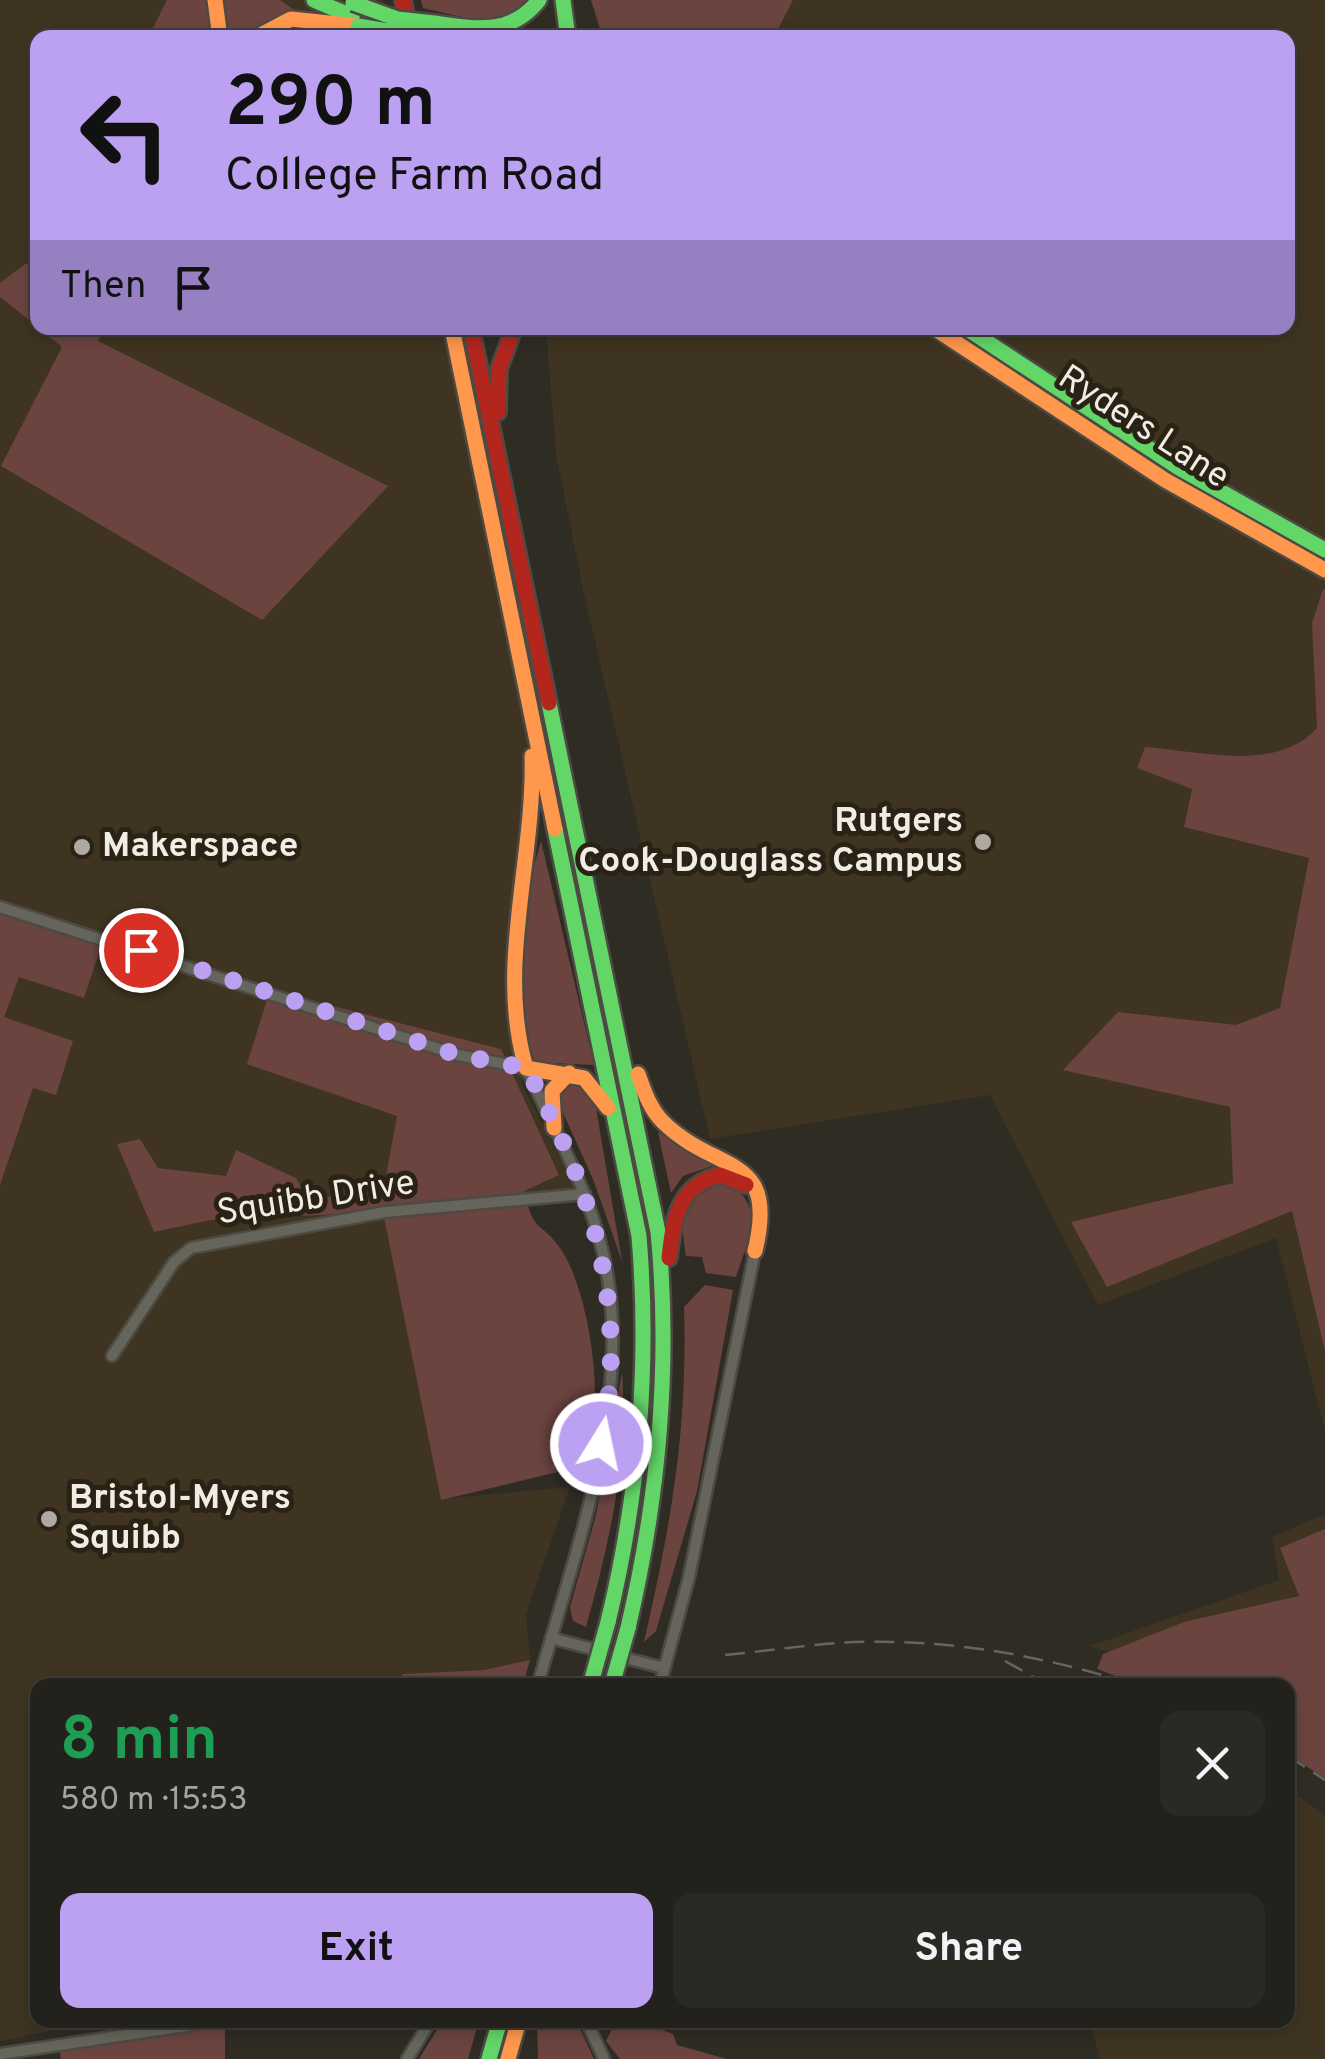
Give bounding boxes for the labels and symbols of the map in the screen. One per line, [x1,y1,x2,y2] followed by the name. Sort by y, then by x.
[1049,356,1237,500] street label: Ryders Lane
[578,800,963,884] place label: Rutgers Cook-Douglass Campus
[102,825,298,869] place label: Makerspace
[972,831,994,853] marker: Rutgers Cook-Douglass Campus
[71,836,93,858] marker: Makerspace
[99,908,184,993] pin
[214,1162,418,1236] street label: Squibb Drive
[549,1392,653,1496] position arrow
[69,1477,291,1561] place label: Bristol-Myers Squibb
[38,1508,60,1530] marker: Bristol-Myers Squibb

